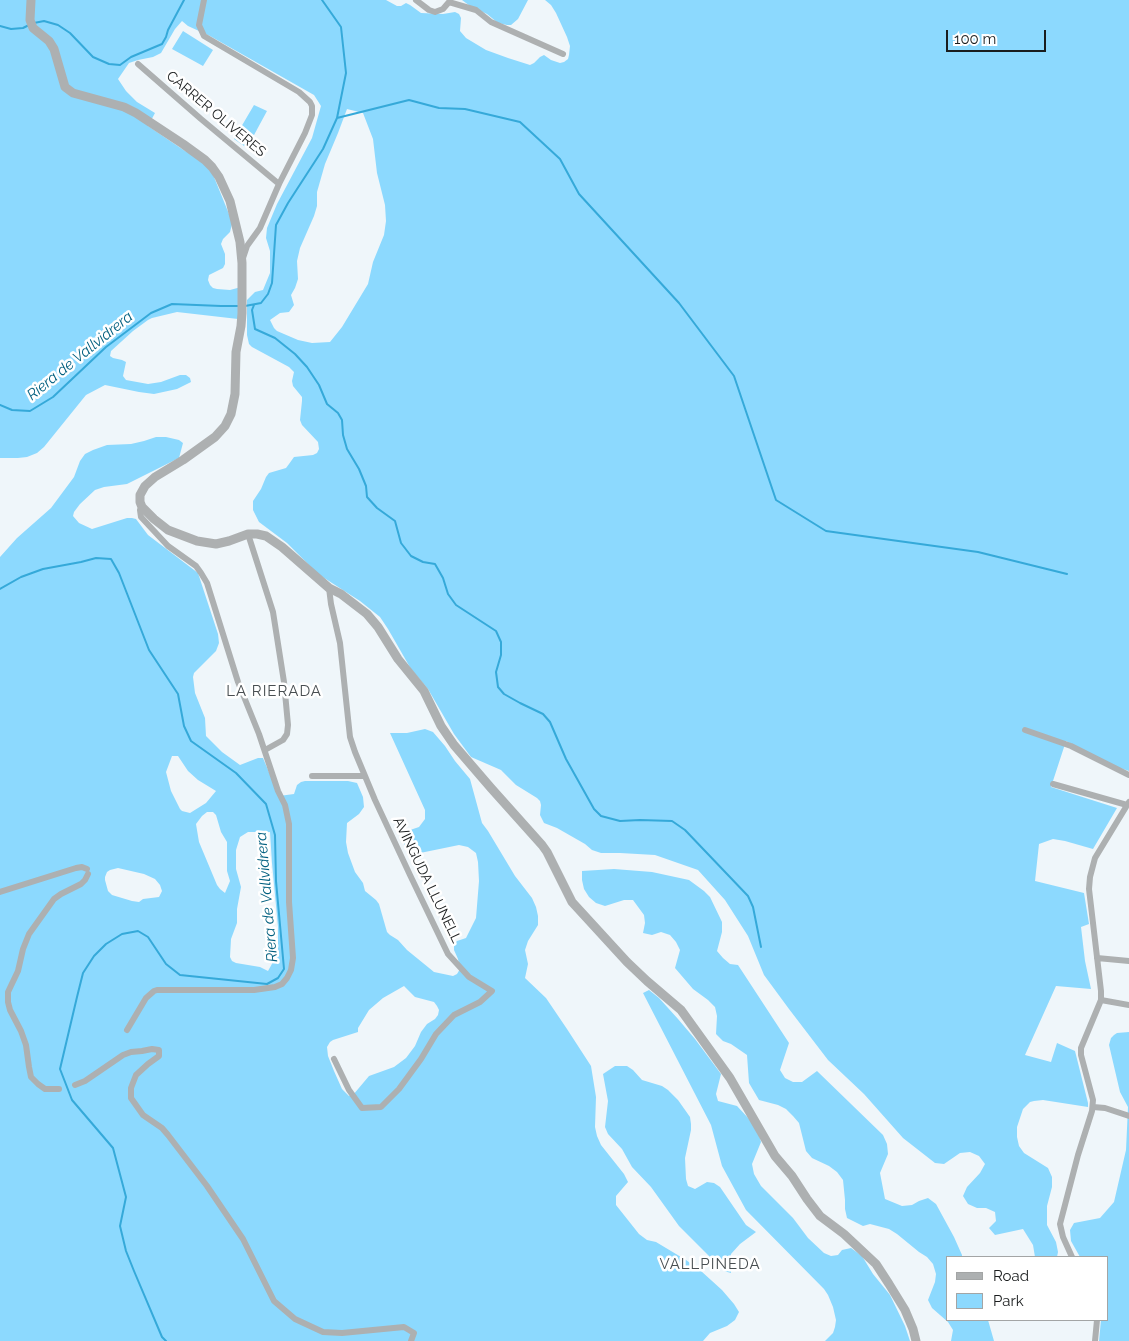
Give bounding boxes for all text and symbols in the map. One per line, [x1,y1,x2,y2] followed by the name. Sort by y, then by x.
[949,20,1049,52] scale bar
[954,30,996,48] text: 100 m
[163,67,269,161] street label: CARRER OLIVERES
[24,308,136,404] water label: Riera de Vallvidrera
[225,682,323,700] district label: LA RIERADA
[389,814,465,946] street label: AVINGUDA LLUNELL
[252,831,282,963] water label: Riera de Vallvidrera
[658,1255,762,1273] district label: VALLPINEDA
[946,1256,1109,1321] legend
[993,1267,1029,1285] text: Road
[993,1292,1024,1310] text: Park

